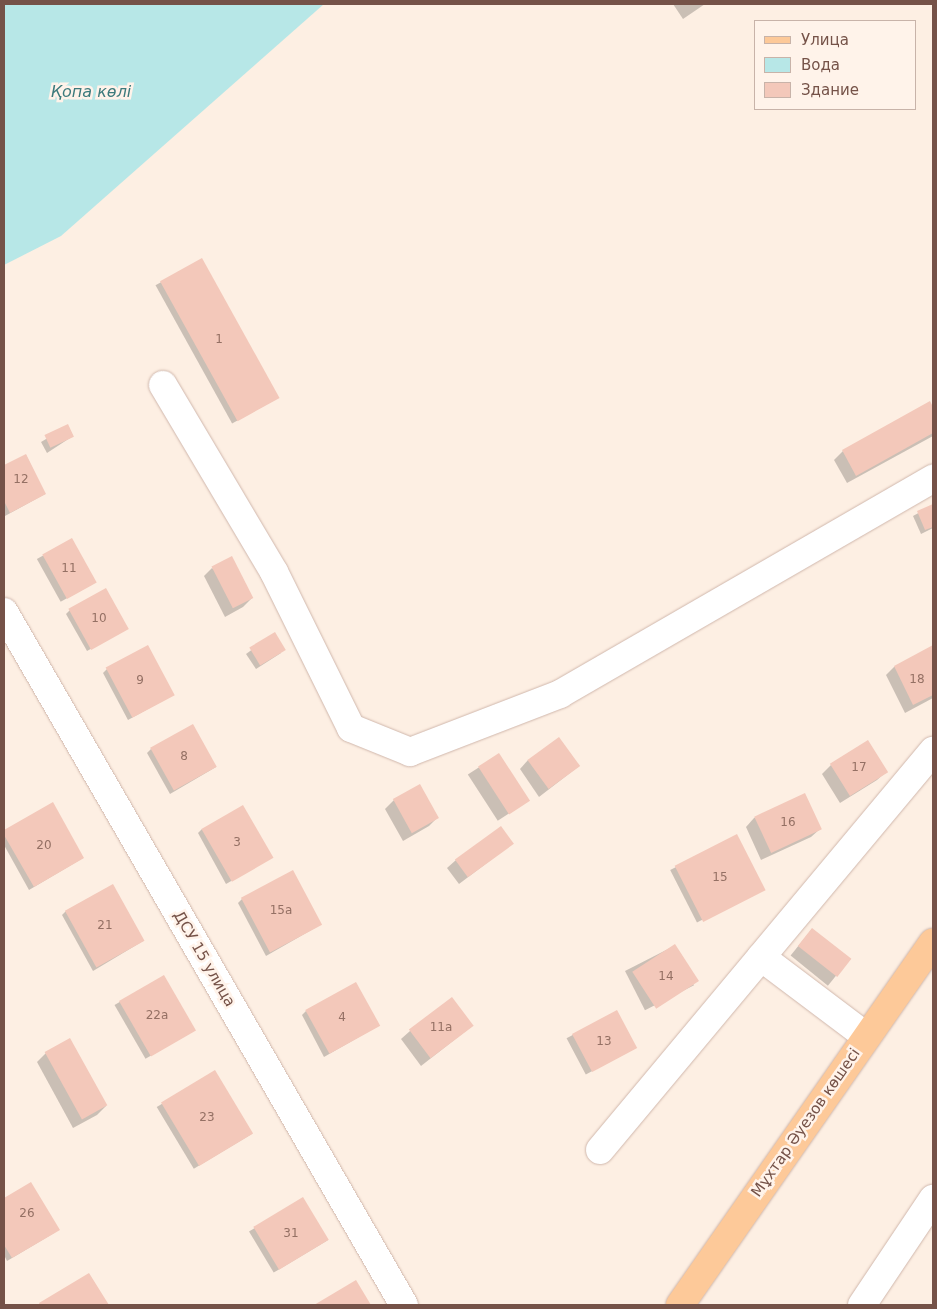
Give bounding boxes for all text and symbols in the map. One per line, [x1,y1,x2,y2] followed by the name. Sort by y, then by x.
[754,20,917,110] legend
[801,31,849,49] text: Улица
[801,56,840,74] text: Вода
[801,81,859,99] text: Здание
[51,82,131,102] water label: Қопа көлі
[215,333,223,347] house number: 1
[13,473,29,487] house number: 12
[61,562,77,576] house number: 11
[91,612,107,626] house number: 10
[909,673,925,687] house number: 18
[136,674,144,688] house number: 9
[180,750,188,764] house number: 8
[851,761,867,775] house number: 17
[780,816,796,830] house number: 16
[233,836,241,850] house number: 3
[36,839,52,853] house number: 20
[712,871,728,885] house number: 15
[270,904,292,918] house number: 15а
[169,908,239,1010] street label: ДСУ 15 улица
[97,919,113,933] house number: 21
[658,970,674,984] house number: 14
[146,1009,168,1023] house number: 22а
[338,1011,346,1025] house number: 4
[430,1021,452,1035] house number: 11а
[596,1035,612,1049] house number: 13
[748,1045,864,1201] street label: Мұхтар Әуезов көшесі
[199,1111,215,1125] house number: 23
[19,1207,35,1221] house number: 26
[283,1227,299,1241] house number: 31

